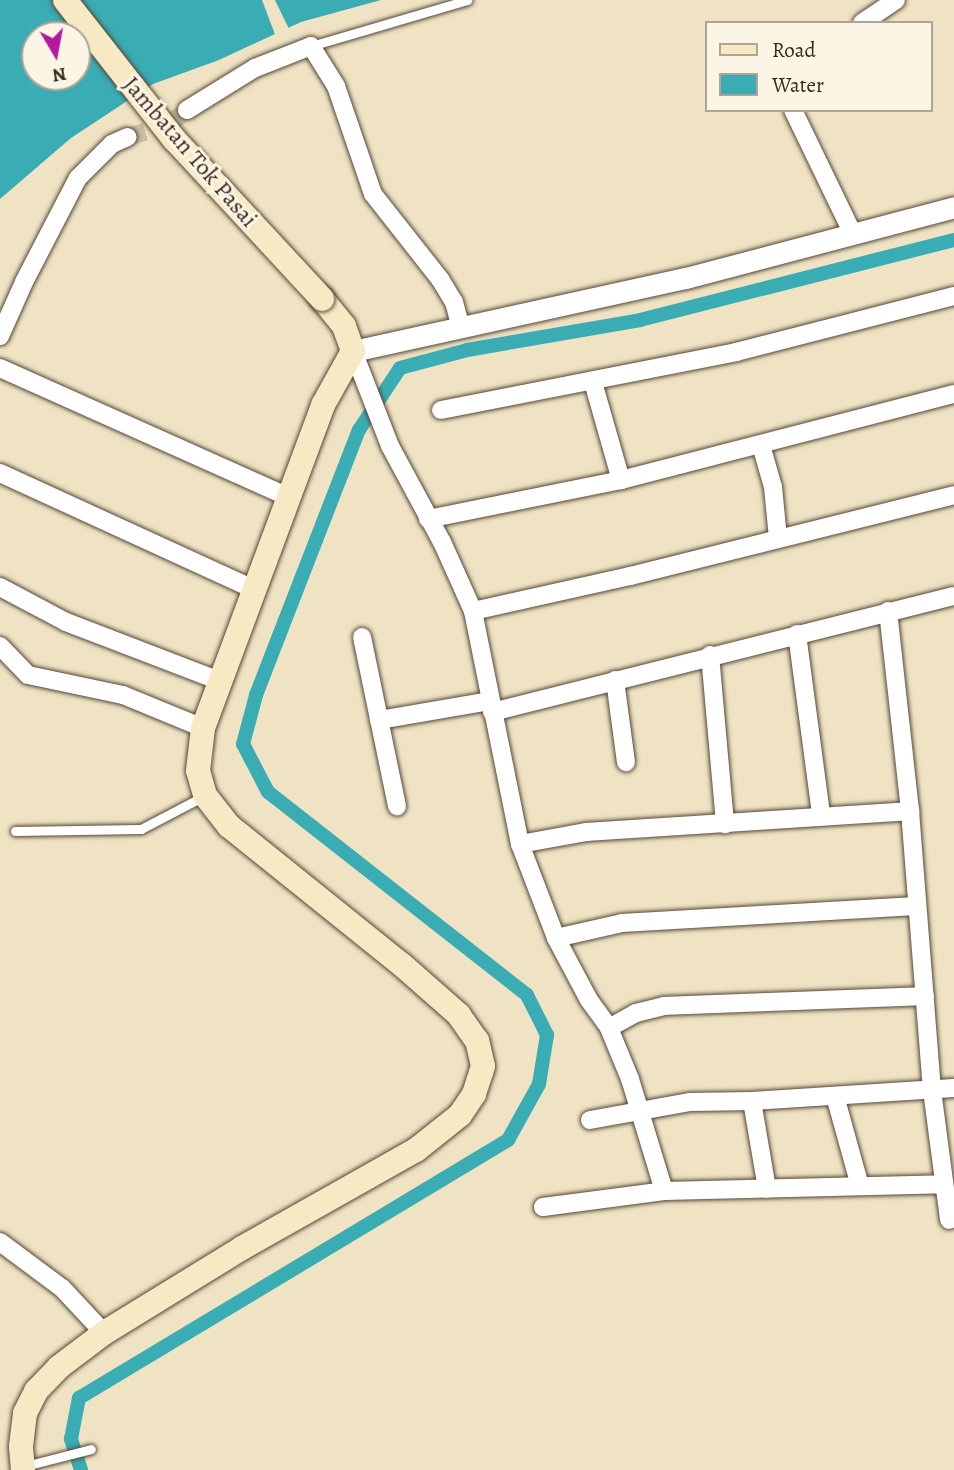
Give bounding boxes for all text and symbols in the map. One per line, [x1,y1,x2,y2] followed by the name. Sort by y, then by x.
[21,21,91,91] north arrow
[706,21,933,112] legend
[772,36,816,64] text: Road
[50,61,68,89] text: N
[117,71,263,233] street label: Jambatan Tok Pasai
[772,71,824,99] text: Water

